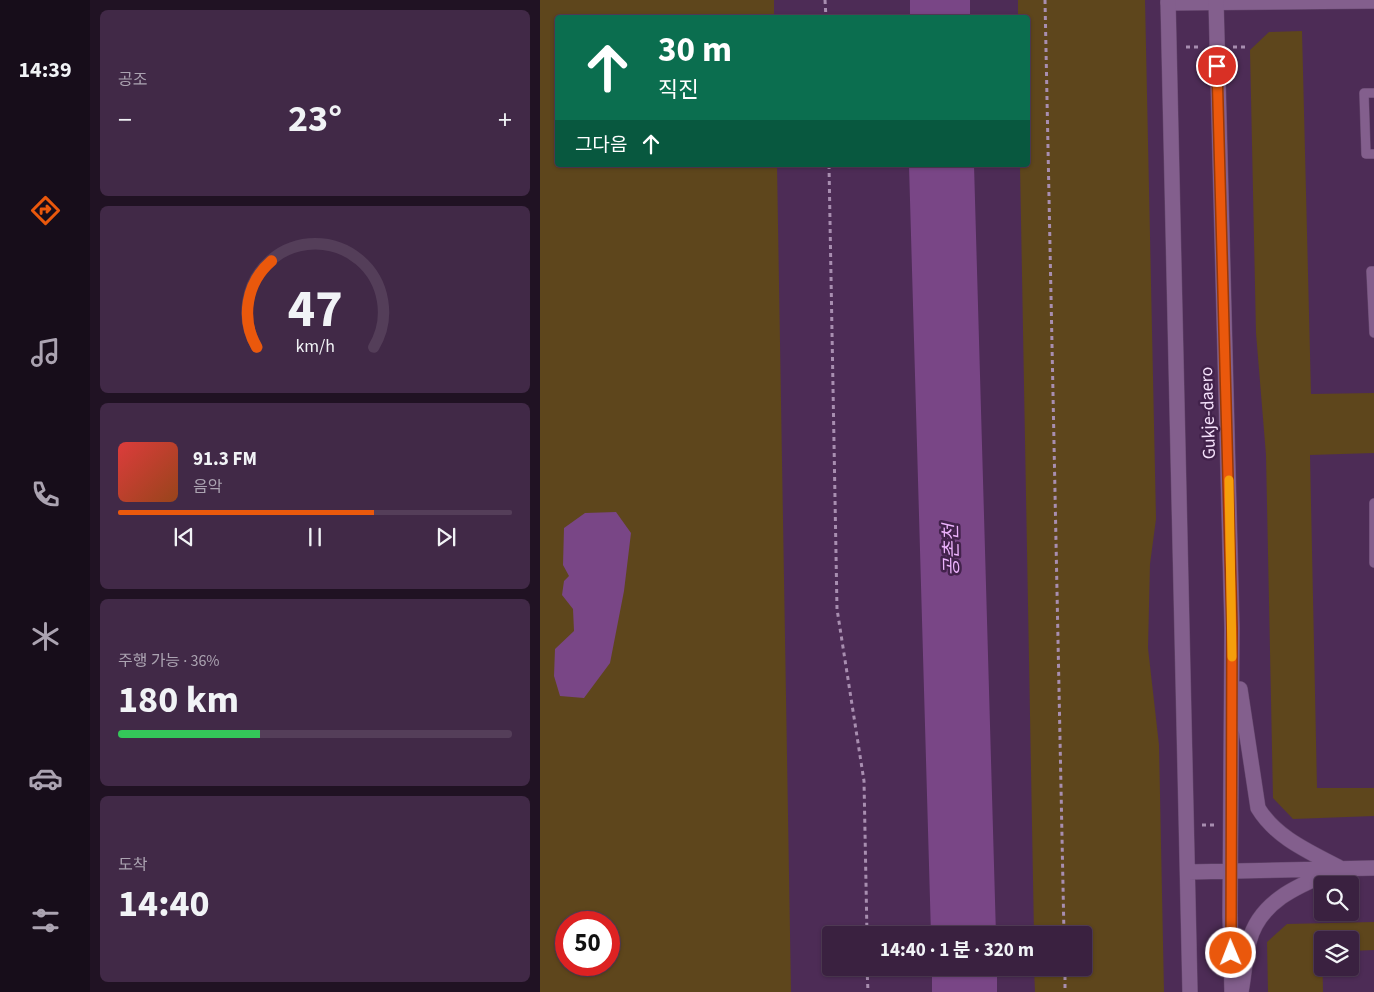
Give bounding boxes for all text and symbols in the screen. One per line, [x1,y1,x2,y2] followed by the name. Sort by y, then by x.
[658,25,732,75] text: 30 m
[575,35,640,100] icon: ahead
[1196,45,1238,87] pin
[1203,52,1231,80] icon: arrive
[18,54,72,86] text: 14:39
[118,69,147,91] text: 공조
[658,74,698,106] text: 직진
[288,92,342,146] text: 23°
[118,100,132,140] text: −
[498,100,512,140] text: +
[637,130,665,158] icon: ahead
[575,132,627,159] text: 그다음
[28,193,63,228] icon: directions
[288,273,342,347] text: 47
[295,334,335,359] text: km/h
[28,335,63,370] icon: music
[1194,366,1222,460] street label: Gukje-daero
[193,446,257,473] text: 91.3 FM
[193,476,222,498] text: 음악
[28,477,63,512] icon: phone
[938,522,966,576] water label: 공촌천
[170,523,198,551] icon: previous
[301,523,329,551] icon: pause
[432,523,460,551] icon: next
[28,619,63,654] icon: climate
[118,650,220,672] text: 주행 가능 · 36%
[118,673,239,727] text: 180 km
[28,761,63,796] icon: car
[118,854,147,876] text: 도착
[1314,876,1359,976] map controls
[1314,876,1359,921] button: search
[118,877,210,931] text: 14:40
[28,903,63,938] icon: filters
[555,911,620,976] speed limit sign: 50
[1204,926,1256,978] position arrow
[1314,931,1359,976] button: layers
[880,937,1034,964] text: 14:40 · 1 분 · 320 m

